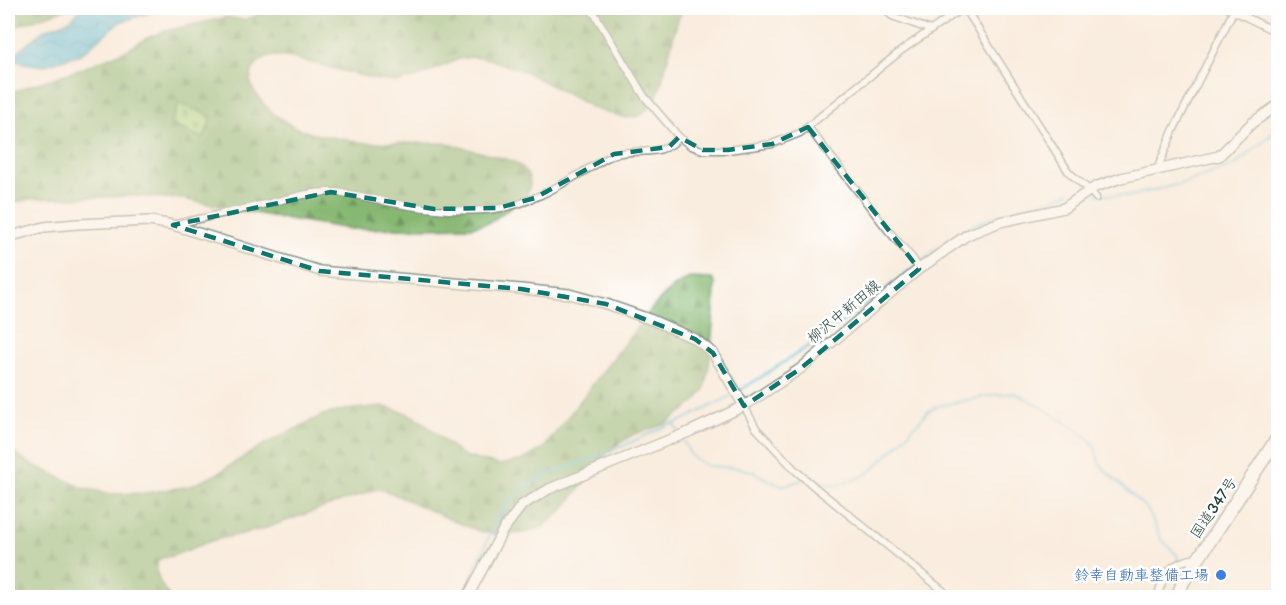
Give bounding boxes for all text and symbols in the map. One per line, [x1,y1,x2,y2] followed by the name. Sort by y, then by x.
[803,276,885,348] street label: 柳沢中新田線
[1186,473,1242,543] street label: 国道347号
[1074,566,1209,585] place label: 鈴幸自動車整備工場
[1214,568,1228,582] marker: 鈴幸自動車整備工場

